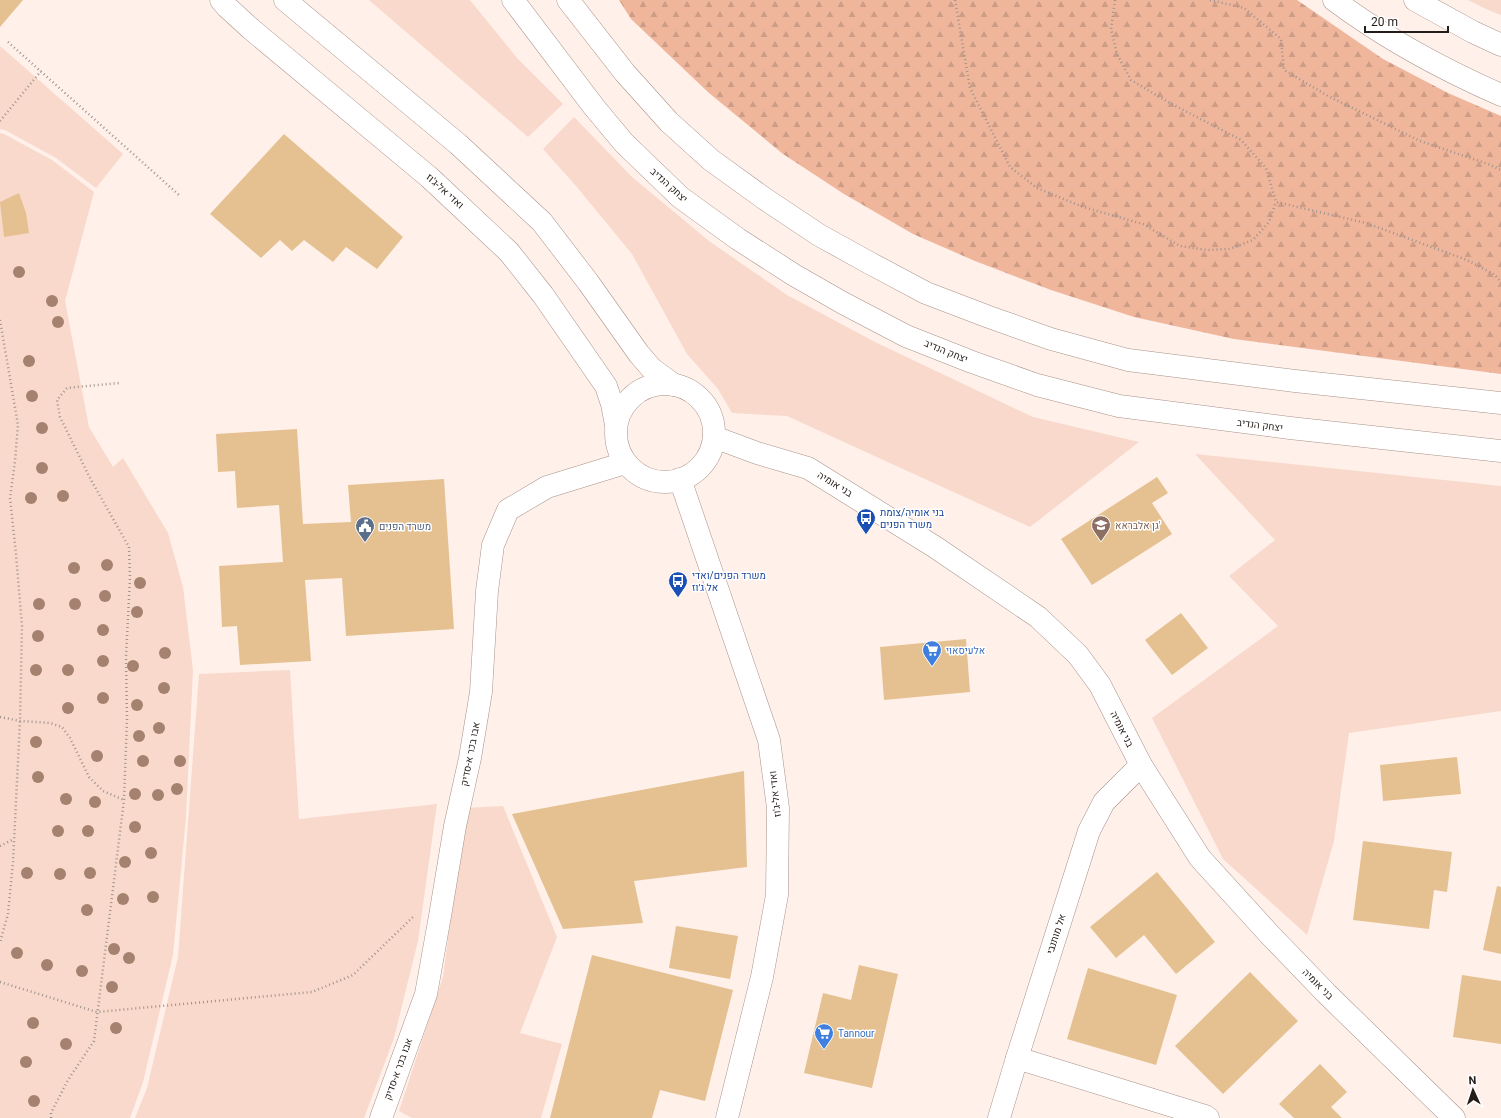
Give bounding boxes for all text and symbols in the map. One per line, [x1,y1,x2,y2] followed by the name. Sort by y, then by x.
[1365,8,1448,34] scale bar
[1371,15,1398,29] text: 20 m
[648,165,690,205] street label: יצחק הנדיב
[424,171,466,211] street label: ואדי אל-ג'וז
[922,337,970,365] street label: יצחק הנדיב
[1236,417,1284,433] street label: יצחק הנדיב
[816,469,855,499] street label: בני אומיה
[855,507,877,535] bus stop icon: בני אומיה/צומת משרד הפנים
[880,507,945,530] place label: בני אומיה/צומת משרד הפנים
[1090,514,1112,542] school or university icon: גן אלבראא'
[354,515,376,543] public building icon: משרד הפנים
[1115,520,1161,531] place label: גן אלבראא'
[379,521,431,532] place label: משרד הפנים
[667,570,689,598] bus stop icon: משרד הפנים/ואדי אל ג׳וז
[692,570,766,593] place label: משרד הפנים/ואדי אל ג׳וז
[921,639,943,667] supermarket icon: אלעיסאוי
[946,645,985,656] place label: אלעיסאוי
[1108,709,1136,750] street label: בני אומיה
[458,721,482,787] street label: אבו בכר א-סדיק
[767,770,783,818] street label: ואדי אל-ג'וז
[1044,913,1068,955] street label: אל מותנבי
[1300,966,1336,1002] street label: בני אומיה
[813,1022,835,1050] supermarket icon: Tannour
[838,1028,875,1039] place label: Tannour
[382,1037,414,1101] street label: אבו בכר א-סדיק
[1453,1070,1493,1110] north arrow
[1468,1074,1477,1087] text: N

